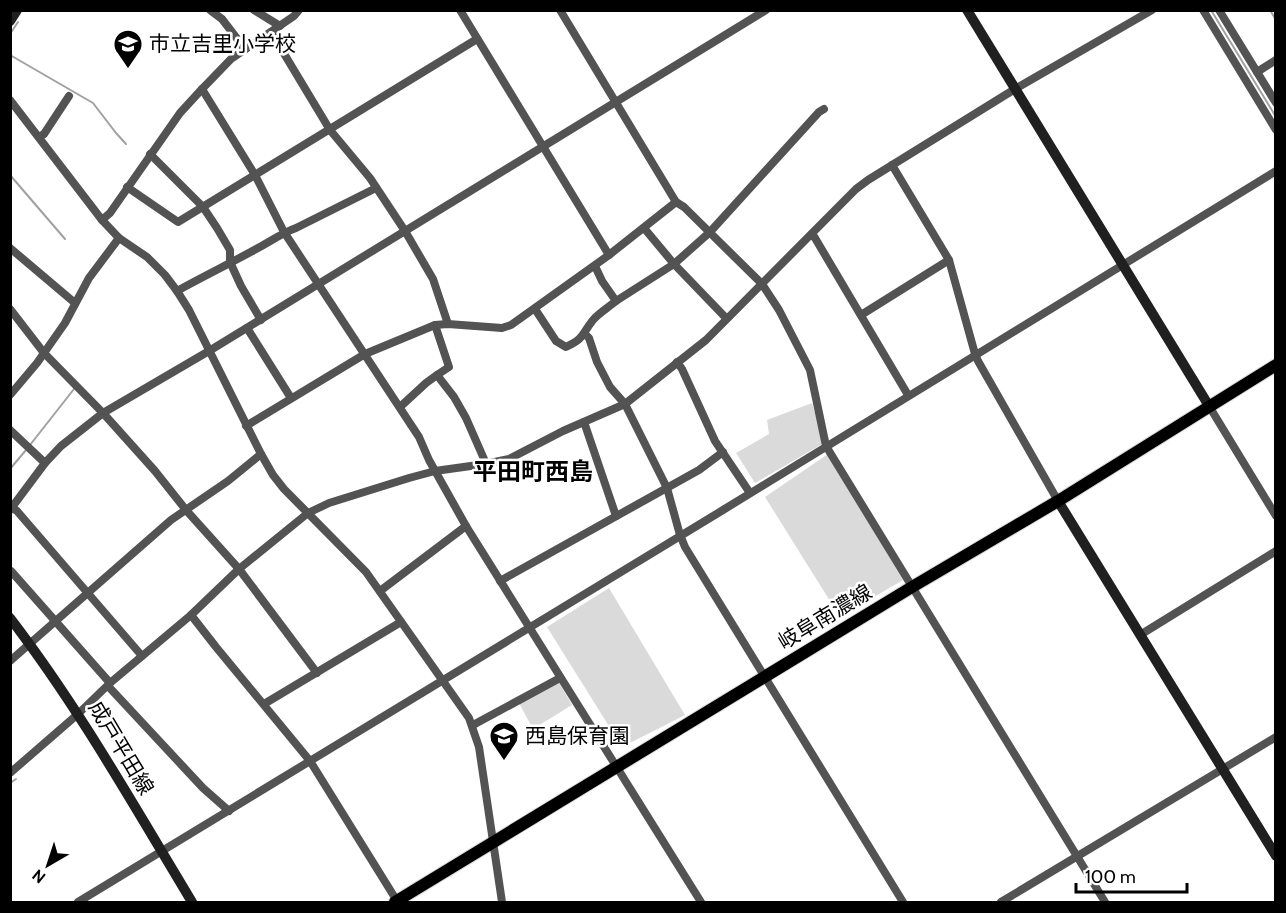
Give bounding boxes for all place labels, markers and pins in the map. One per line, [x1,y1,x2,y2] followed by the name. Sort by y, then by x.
[112,28,144,70] school or university icon: 市立吉里小学校
[149,31,296,56] place label: 市立吉里小学校
[488,720,520,762] school or university icon: 西島保育園
[525,723,630,748] place label: 西島保育園

